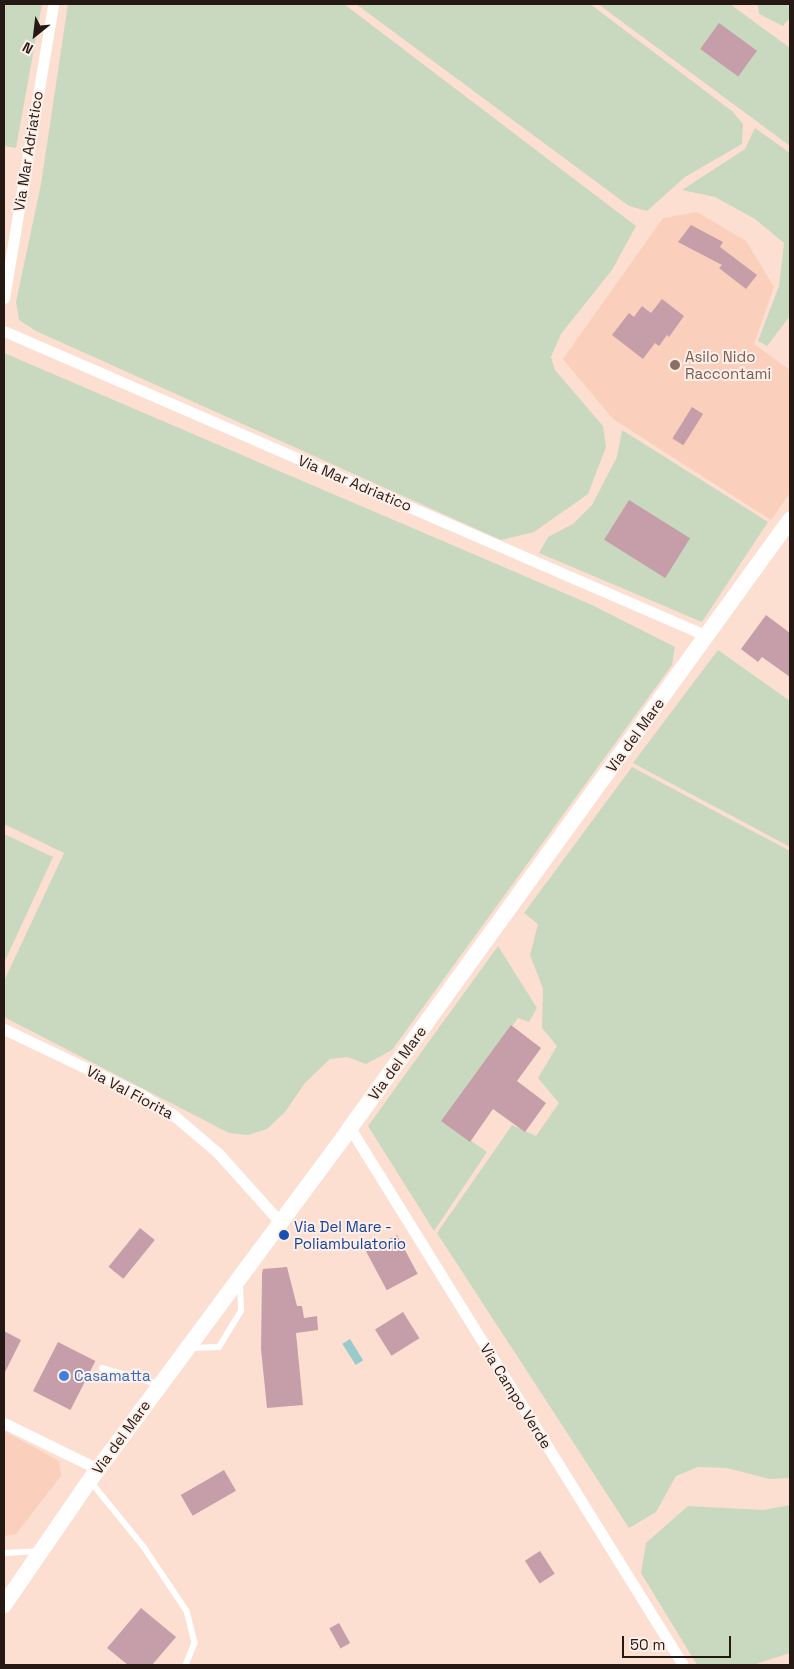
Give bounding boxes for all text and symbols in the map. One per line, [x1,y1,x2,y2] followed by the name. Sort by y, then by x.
[10,10,60,60] north arrow
[19,38,36,58] text: N
[10,89,46,213] street label: Via Mar Adriatico
[685,347,771,382] place label: Asilo Nido Raccontami
[669,359,681,371] marker: Asilo Nido Raccontami
[295,451,415,515] street label: Via Mar Adriatico
[602,694,668,776] street label: Via del Mare
[364,1022,430,1104] street label: Via del Mare
[83,1061,177,1123] street label: Via Val Fiorita
[294,1217,406,1252] place label: Via Del Mare - Poliambulatorio
[278,1229,290,1241] marker: Via Del Mare - Poliambulatorio
[476,1340,556,1452] street label: Via Campo Verde
[74,1367,151,1385] place label: Casamatta
[58,1370,70,1382] marker: Casamatta
[88,1396,154,1478] street label: Via del Mare
[624,1626,733,1658] scale bar
[630,1635,665,1654] text: 50 m

